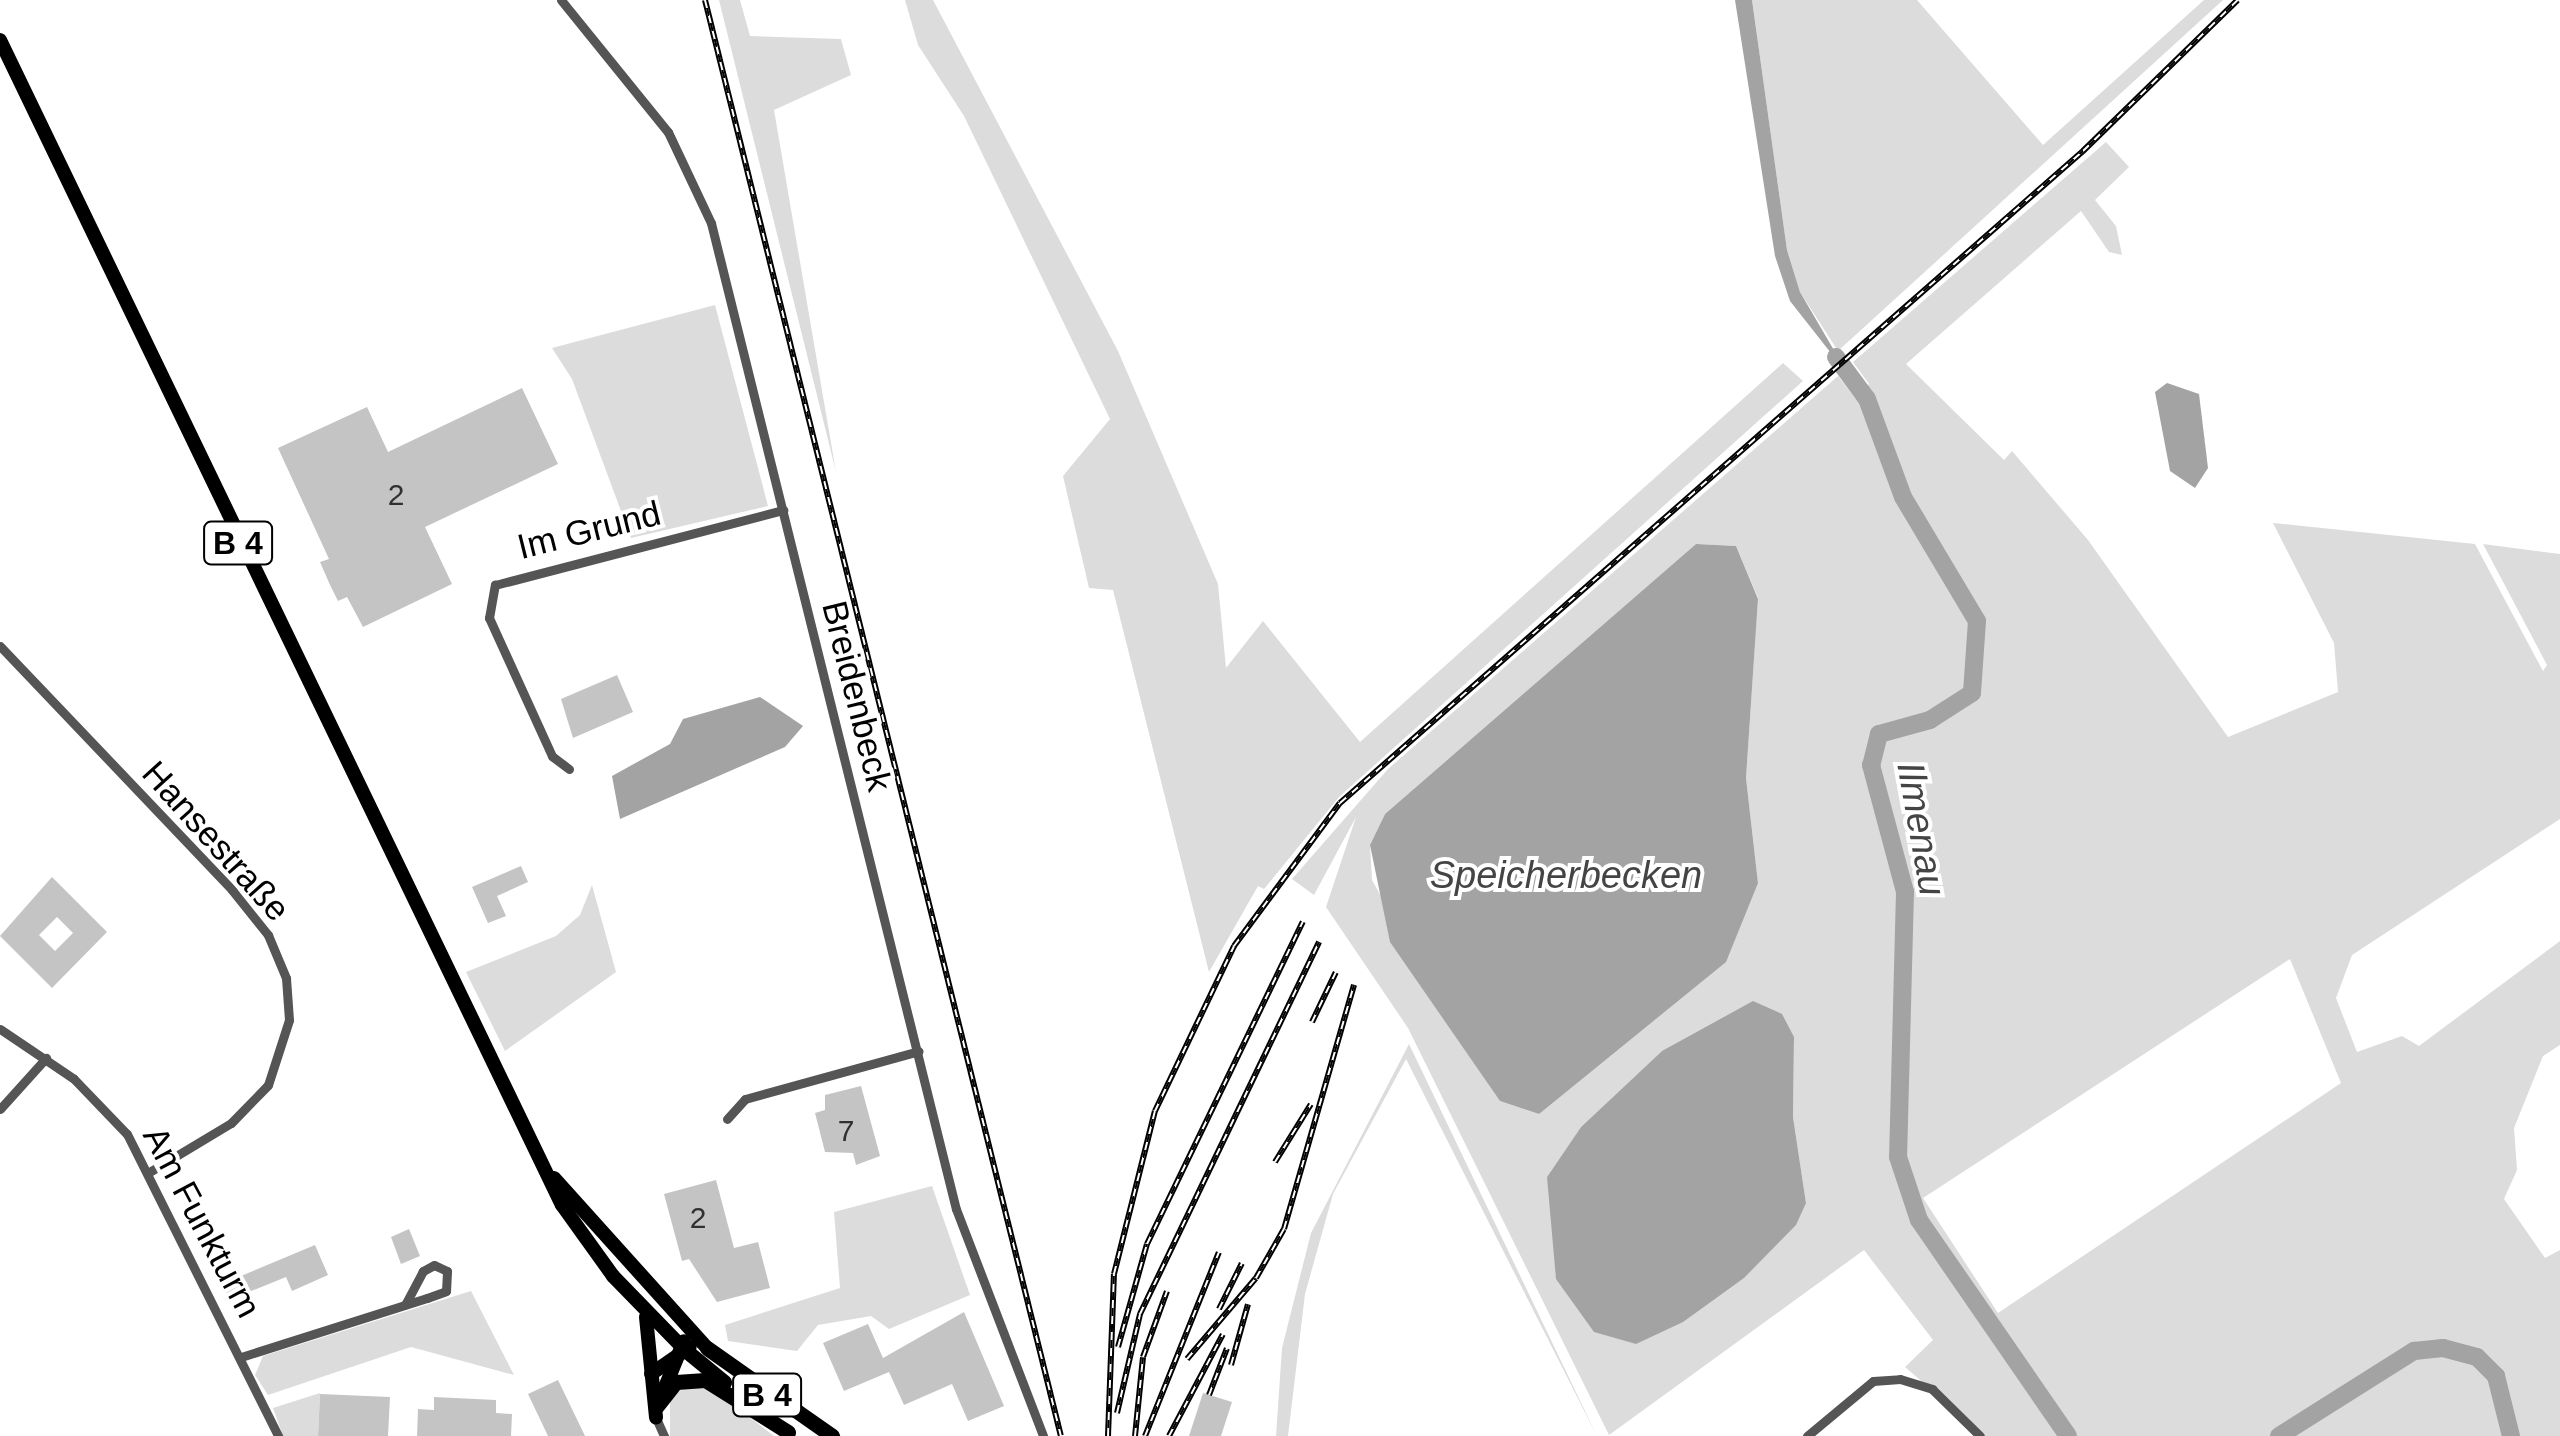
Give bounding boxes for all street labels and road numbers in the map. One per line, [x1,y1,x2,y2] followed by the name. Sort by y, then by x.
[513,492,665,568] street label: Im Grund
[203,516,273,570] road number: B 4
[813,597,901,795] street label: Breidenbeck
[133,752,299,930] street label: Hansestraße
[134,1119,270,1325] street label: Am Funkturm
[732,1368,802,1422] road number: B 4

